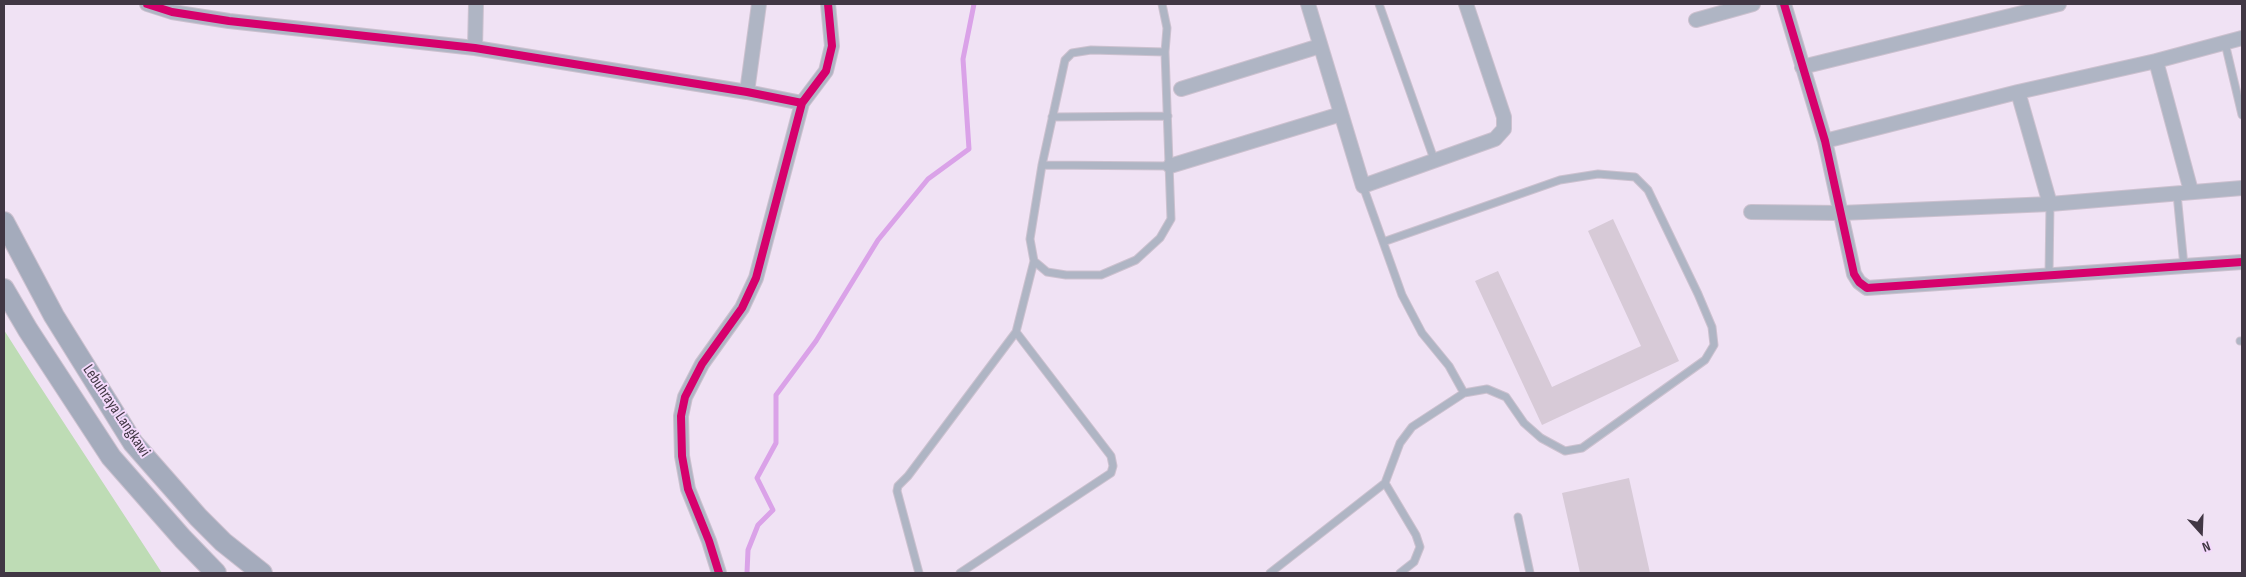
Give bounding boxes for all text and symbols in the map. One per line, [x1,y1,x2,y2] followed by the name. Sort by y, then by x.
[78,361,154,461] street label: Lebuhraya Langkawi
[2176,507,2226,557] north arrow
[2200,537,2213,556] text: N

